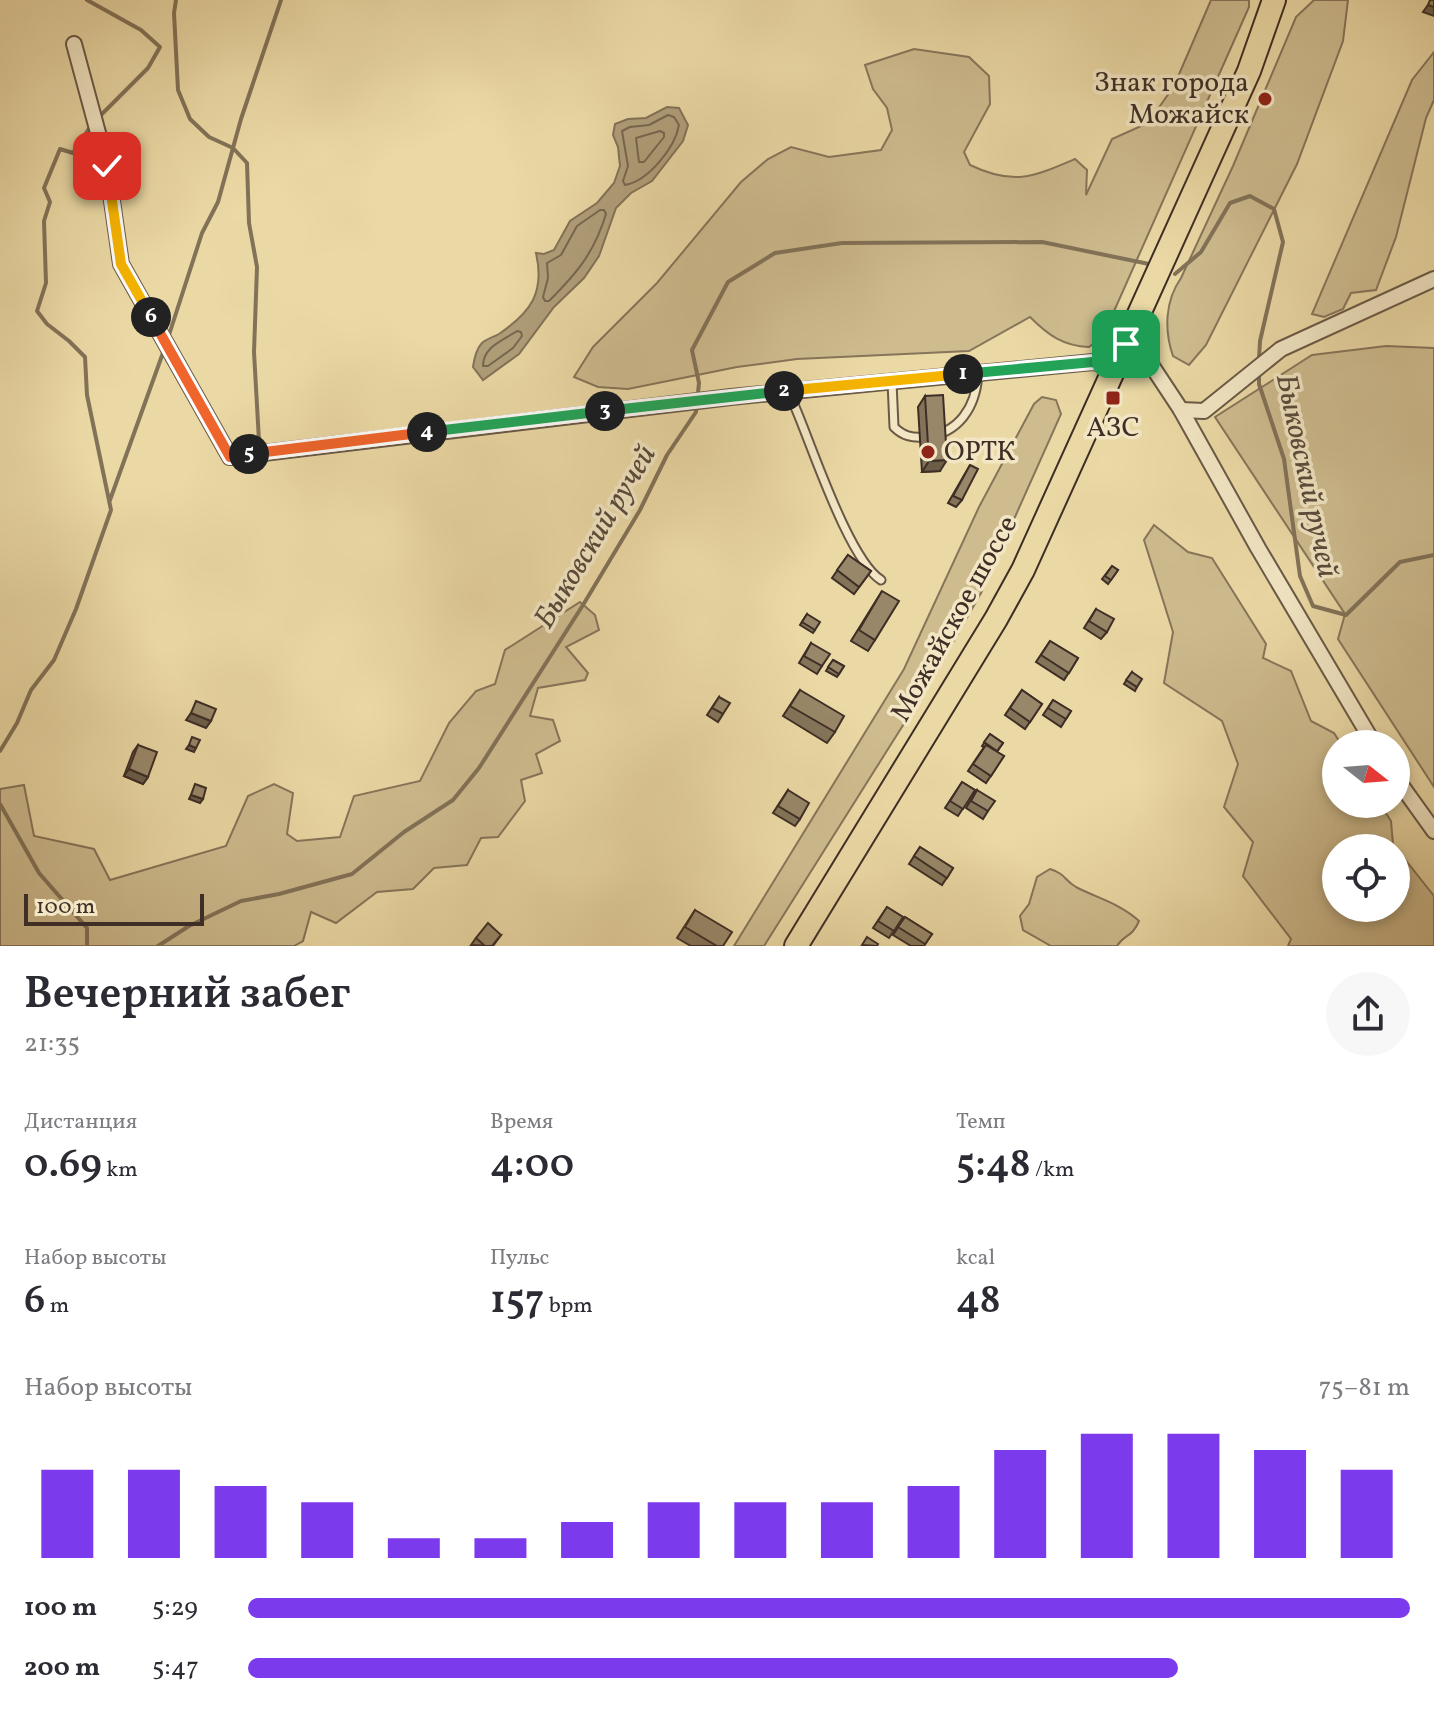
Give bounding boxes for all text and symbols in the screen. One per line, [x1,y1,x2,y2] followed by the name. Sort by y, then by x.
[1094,64,1249,135] place label: Знак города Можайск
[1256,90,1274,108] marker: Знак города Можайск
[73,132,141,200] pin
[85,144,129,188] icon: check
[131,297,171,337] pin: 6
[145,301,157,332] text: 6
[1092,310,1160,378] pin
[1104,322,1148,366] icon: arrive
[943,354,983,394] pin: 1
[959,358,967,389] text: 1
[1264,370,1348,582] water label: Быковский ручей
[764,371,804,411] pin: 2
[778,375,790,406] text: 2
[1104,389,1122,407] marker: АЗС
[585,391,625,431] pin: 3
[599,395,611,426] text: 3
[1086,409,1140,448] place label: АЗС
[407,412,447,452] pin: 4
[420,416,434,447] text: 4
[944,433,1015,472] place label: ОРТК
[229,434,269,474] pin: 5
[244,438,254,469] text: 5
[525,438,667,636] water label: Быковский ручей
[919,443,937,461] marker: ОРТК
[882,509,1028,729] street label: Можайское шоссе
[1322,730,1410,818] north arrow
[1322,730,1410,922] map controls
[1322,834,1410,922] button: locate
[24,890,204,926] scale bar
[36,892,95,923] text: 100 m
[24,965,351,1026] text: Вечерний забег
[1326,972,1410,1056] button: share
[24,1026,80,1062] text: 21:35
[24,1107,137,1138] text: Дистанция
[490,1107,553,1138] text: Время
[956,1107,1006,1138] text: Темп
[24,1138,102,1194] text: 0.69
[490,1138,574,1194] text: 4:00
[956,1138,1031,1194] text: 5:48
[102,1155,138,1186] text: km
[1031,1155,1075,1186] text: /km
[24,1243,167,1274] text: Набор высоты
[490,1243,549,1274] text: Пульс
[956,1243,995,1274] text: kcal
[24,1274,45,1330] text: 6
[490,1274,544,1330] text: 157
[956,1274,1001,1330] text: 48
[45,1291,69,1322] text: m
[544,1291,593,1322] text: bpm
[24,1370,192,1406] text: Набор высоты
[1319,1370,1410,1406] text: 75–81 m
[24,1590,97,1626] text: 100 m
[152,1590,198,1626] text: 5:29
[24,1650,100,1686] text: 200 m
[152,1650,199,1686] text: 5:47

